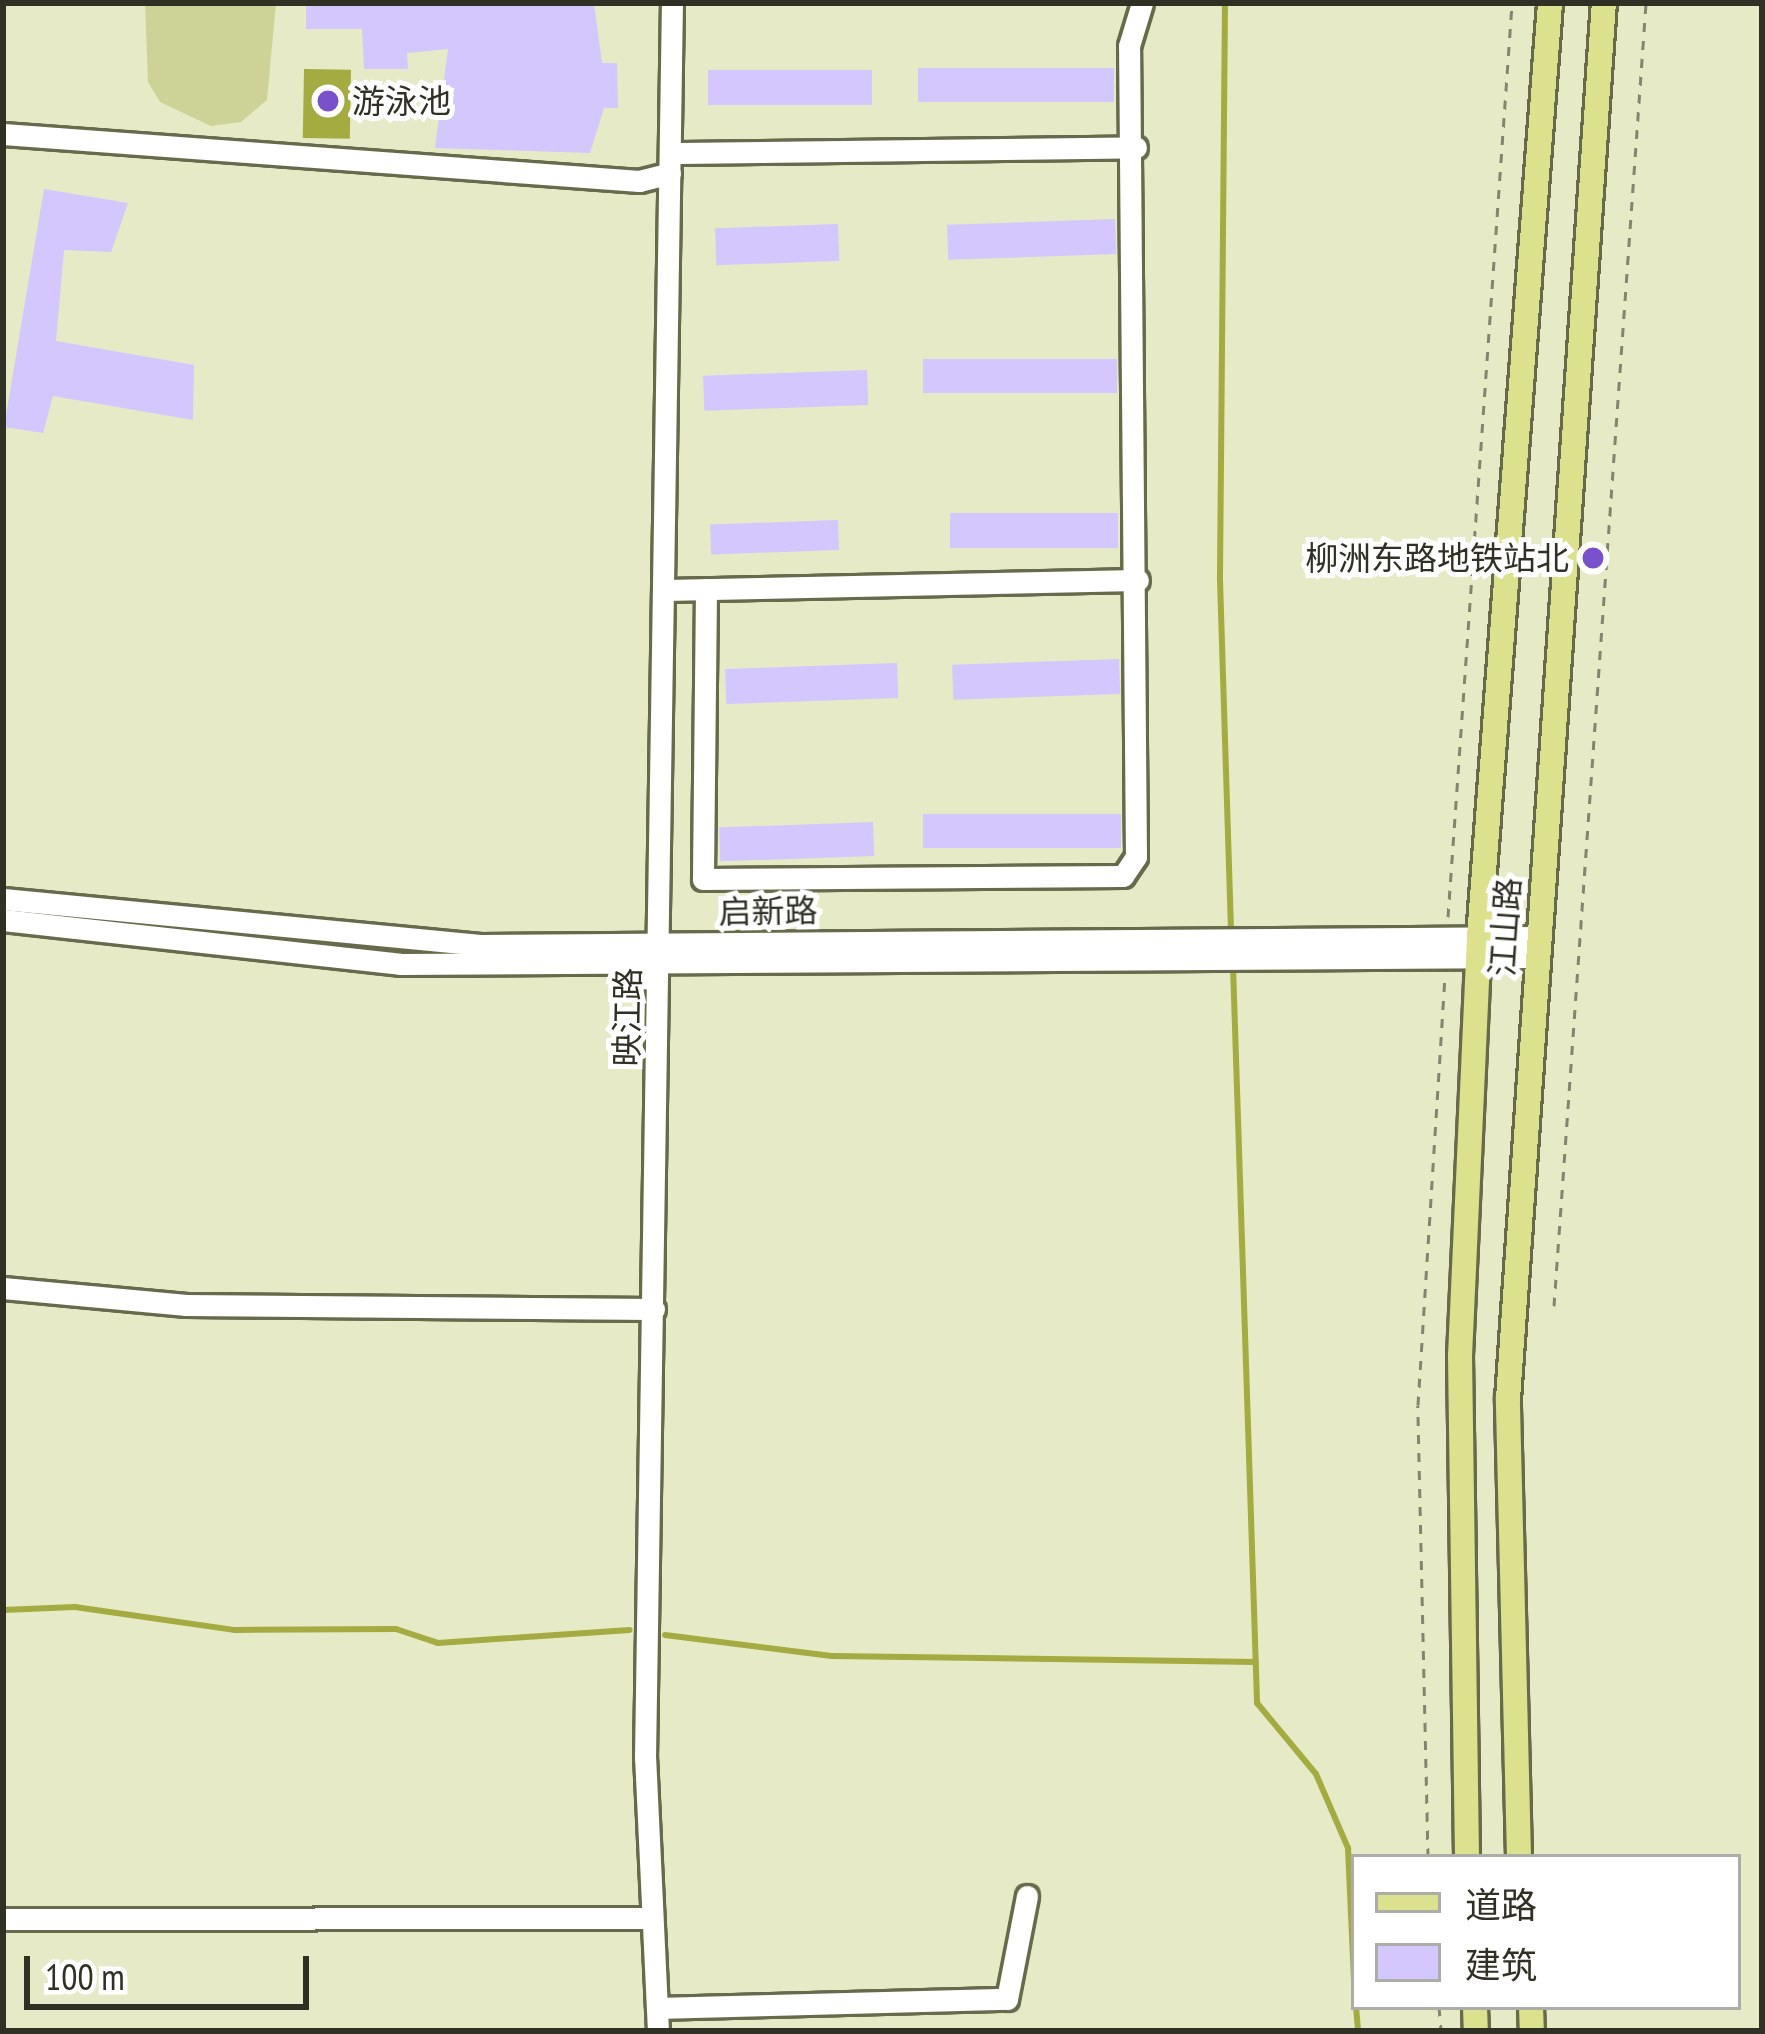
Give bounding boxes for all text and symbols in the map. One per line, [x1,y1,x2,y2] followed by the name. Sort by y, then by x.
[352,81,451,121] place label: 游泳池
[315,88,341,114] marker: 游泳池
[1305,538,1569,578] place label: 柳洲东路地铁站北
[1580,545,1606,571] marker: 柳洲东路地铁站北
[1482,876,1528,978] street label: 江山路
[718,890,818,932] street label: 启新路
[606,967,648,1067] street label: 映江路
[1351,1854,1741,2010] legend
[1465,1881,1537,1928] text: 道路
[30,1932,315,2006] scale bar
[1465,1941,1537,1988] text: 建筑
[45,1953,125,2000] text: 100 m

